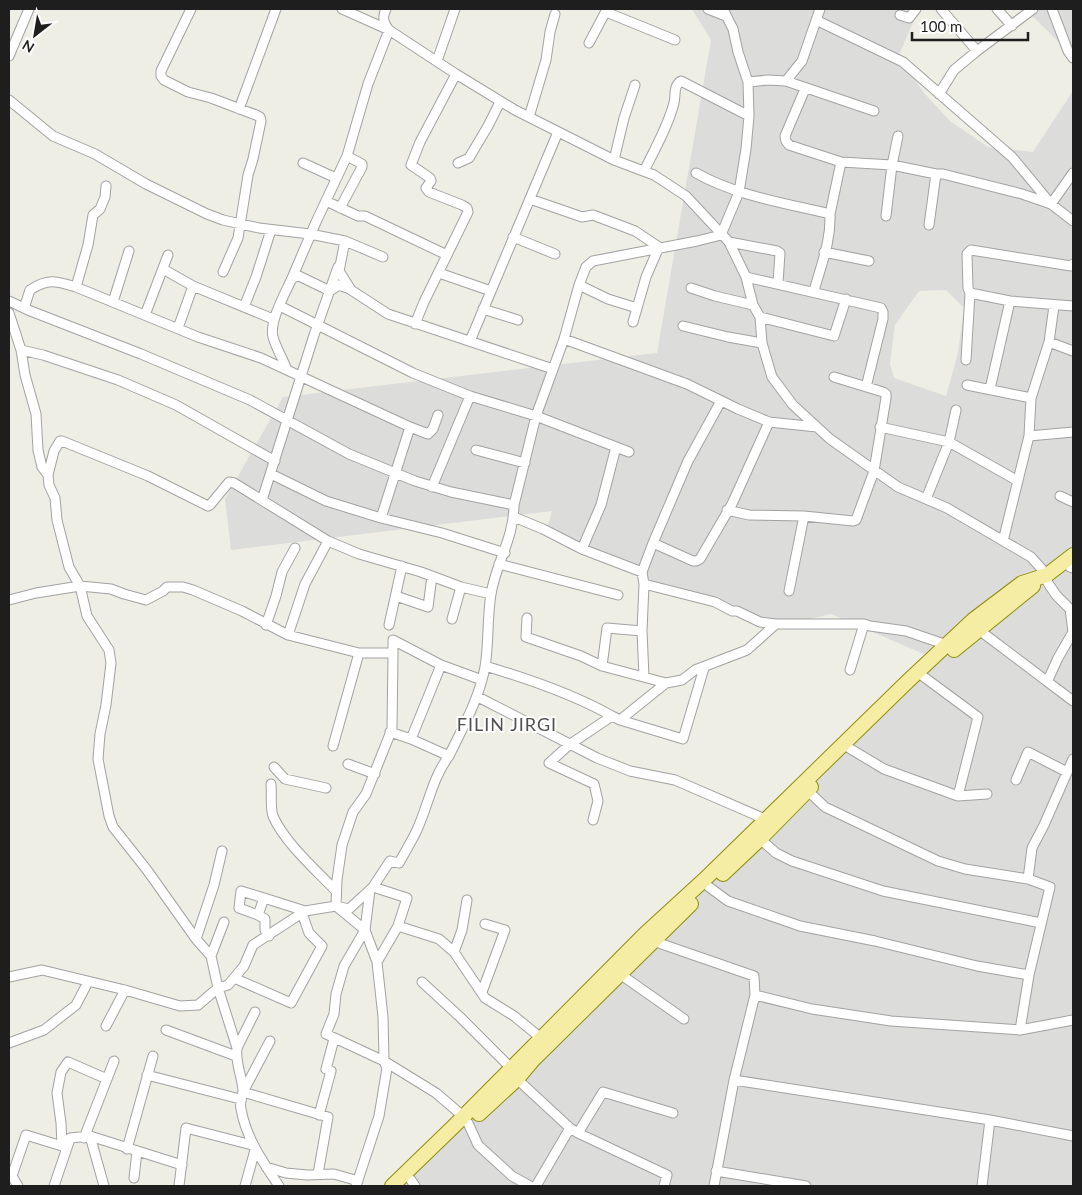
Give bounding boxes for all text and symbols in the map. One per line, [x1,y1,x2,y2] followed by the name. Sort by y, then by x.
[10,10,60,60] north arrow
[912,10,1028,42] scale bar
[920,17,962,35] text: 100 m
[19,37,37,57] text: N
[457,713,557,735] district label: FILIN JIRGI

